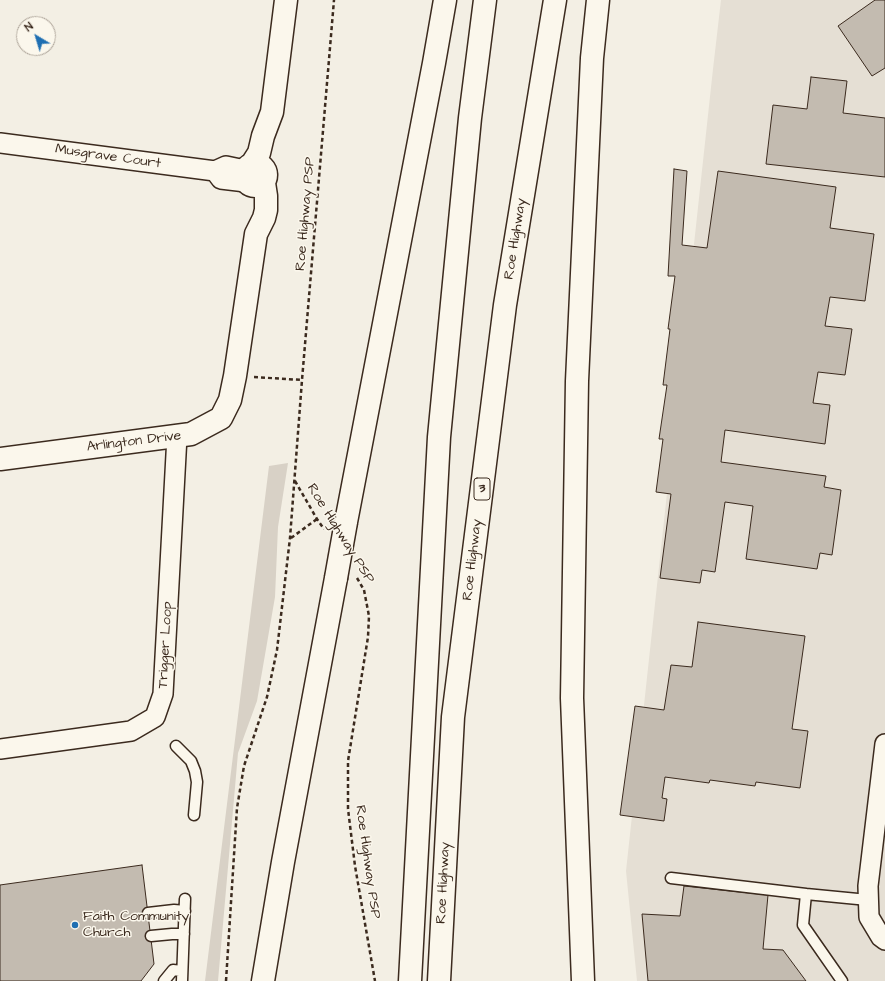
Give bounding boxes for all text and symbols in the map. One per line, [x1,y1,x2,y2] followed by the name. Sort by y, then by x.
[16,16,56,56] north arrow
[22,19,36,35] text: N
[54,141,162,173] street label: Musgrave Court
[293,156,319,272] street label: Roe Highway PSP
[501,197,531,281] street label: Roe Highway
[86,428,182,456] street label: Arlington Drive
[474,478,490,500] road number: 3
[303,481,377,587] street label: Roe Highway PSP
[460,518,486,602] street label: Roe Highway
[155,601,177,689] street label: Trigger Loop
[351,804,383,920] street label: Roe Highway PSP
[433,842,455,924] street label: Roe Highway
[83,909,189,942] place label: Faith Community Church
[70,920,80,930] marker: Faith Community Church

